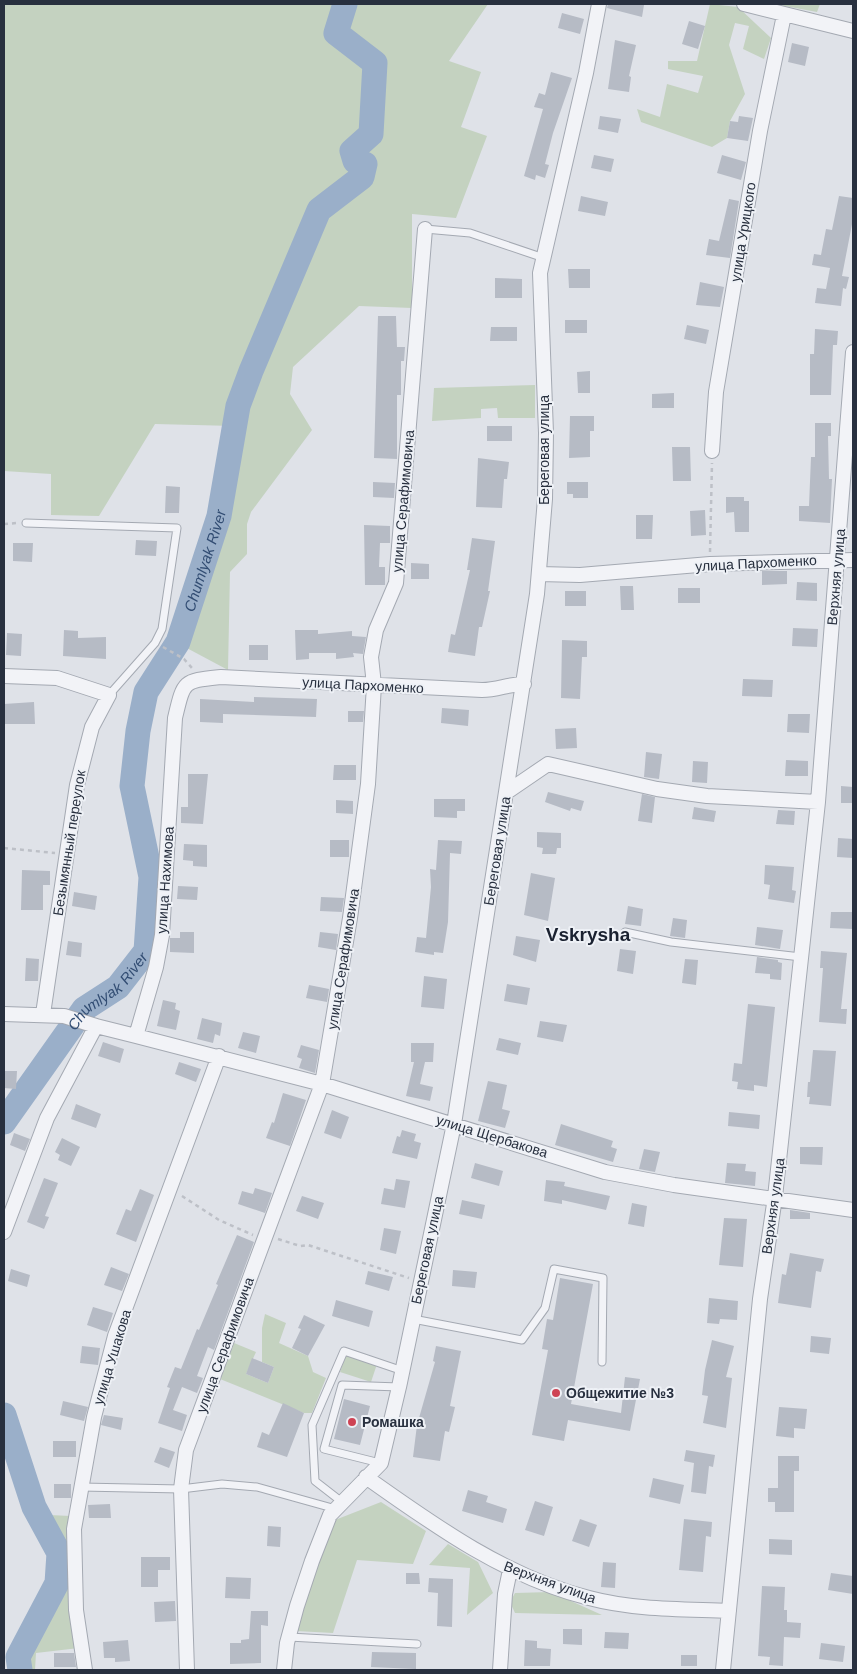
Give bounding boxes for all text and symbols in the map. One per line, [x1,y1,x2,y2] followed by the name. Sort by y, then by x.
[727,181,759,283] street label: улица Урицкого
[536,395,552,505] street label: Береговая улица
[389,429,417,573] street label: улица Серафимовича
[180,507,229,613] water label: Chumlyak River
[824,528,848,626] street label: Верхняя улица
[695,552,817,574] street label: улица Пархоменко
[302,674,424,696] street label: улица Пархоменко
[50,768,89,917] street label: Безымянный переулок
[480,795,514,907] street label: Береговая улица
[153,826,177,934] street label: улица Нахимова
[324,887,362,1031] street label: улица Серафимовича
[546,924,631,945] district label: Vskrysha
[64,948,151,1033] water label: Chumlyak River
[434,1111,550,1161] street label: улица Щербакова
[758,1157,788,1255] street label: Верхняя улица
[408,1194,446,1306] street label: Береговая улица
[193,1275,257,1415] street label: улица Серафимовича
[90,1307,134,1407] street label: улица Ушакова
[566,1385,674,1401] place label: Общежитие №3
[550,1387,562,1399] marker: Общежитие №3
[362,1414,424,1430] place label: Ромашка
[346,1416,358,1428] marker: Ромашка
[502,1558,599,1606] street label: Верхняя улица

